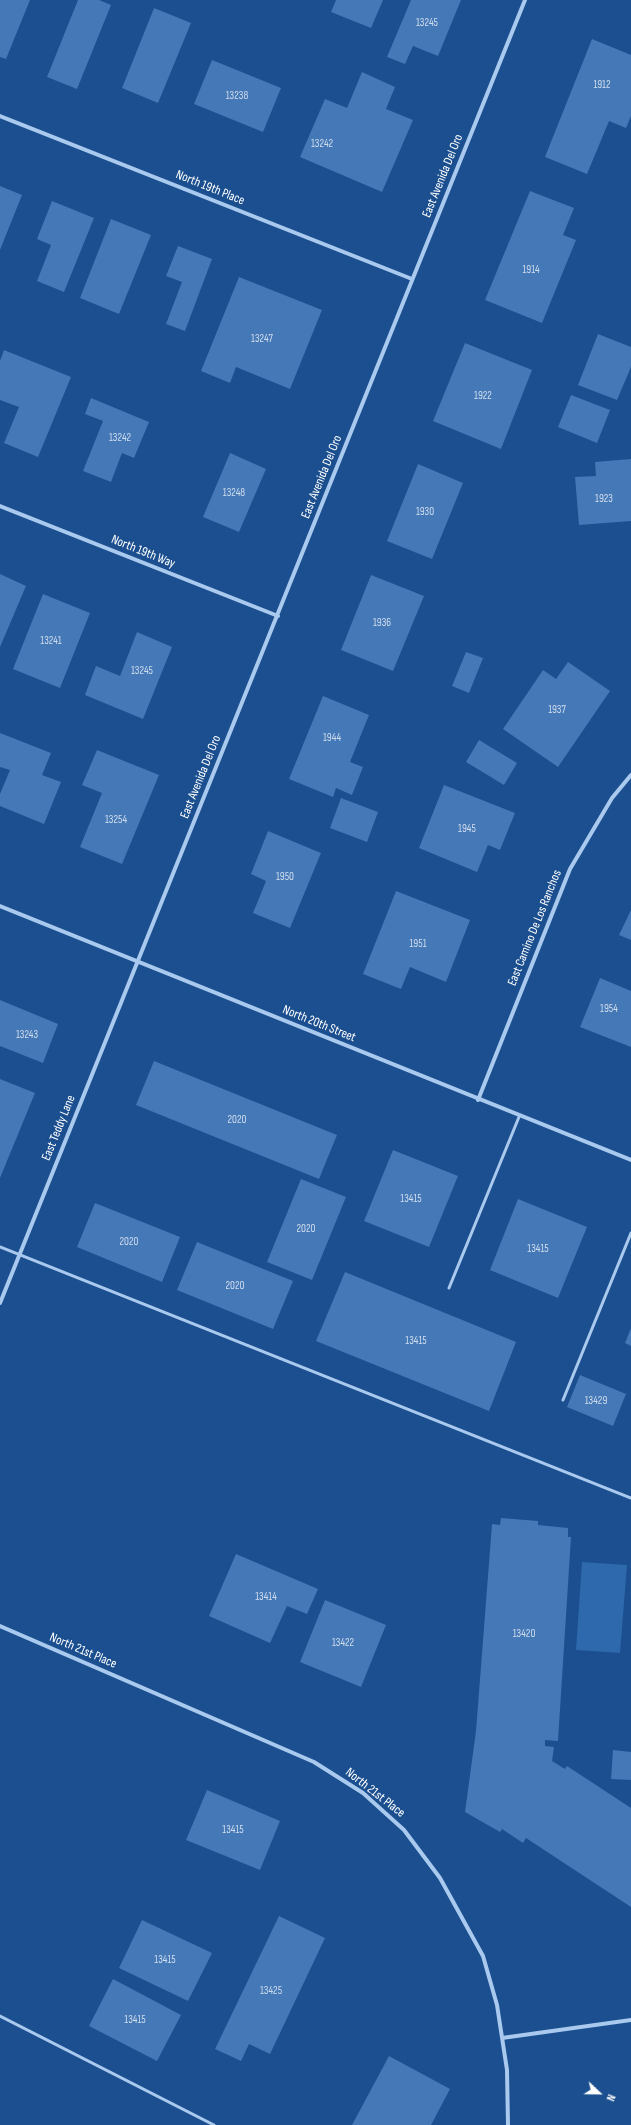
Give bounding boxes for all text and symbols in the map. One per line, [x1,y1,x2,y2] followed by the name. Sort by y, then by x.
[416,16,438,30] house number: 13245
[593,78,611,92] house number: 1912
[226,89,248,103] house number: 13238
[419,132,467,220] street label: East Avenida Del Oro
[311,137,333,151] house number: 13242
[173,167,247,209] street label: North 19th Place
[522,263,540,277] house number: 1914
[251,332,273,346] house number: 13247
[474,389,492,403] house number: 1922
[109,431,131,445] house number: 13242
[298,433,346,521] street label: East Avenida Del Oro
[223,486,245,500] house number: 13248
[595,492,613,506] house number: 1923
[416,505,434,519] house number: 1930
[109,532,177,572] street label: North 19th Way
[373,616,391,630] house number: 1936
[40,634,62,648] house number: 13241
[131,664,153,678] house number: 13245
[548,703,566,717] house number: 1937
[323,731,341,745] house number: 1944
[177,733,225,821] street label: East Avenida Del Oro
[105,813,127,827] house number: 13254
[458,822,476,836] house number: 1945
[505,868,565,988] street label: East Camino De Los Ranchos
[276,870,294,884] house number: 1950
[410,937,426,951] house number: 1951
[280,1002,358,1046] street label: North 20th Street
[600,1002,618,1016] house number: 1954
[16,1028,38,1042] house number: 13243
[39,1093,79,1163] street label: East Teddy Lane
[228,1113,246,1127] house number: 2020
[400,1192,422,1206] house number: 13415
[297,1222,315,1236] house number: 2020
[120,1235,138,1249] house number: 2020
[527,1242,549,1256] house number: 13415
[226,1279,244,1293] house number: 2020
[405,1334,427,1348] house number: 13415
[585,1394,607,1408] house number: 13429
[255,1590,277,1604] house number: 13414
[513,1627,535,1641] house number: 13420
[47,1630,119,1672] street label: North 21st Place
[332,1636,354,1650] house number: 13422
[342,1765,408,1821] street label: North 21st Place
[222,1823,244,1837] house number: 13415
[154,1953,176,1967] house number: 13415
[260,1984,282,1998] house number: 13425
[124,2013,146,2027] house number: 13415
[579,2073,619,2113] north arrow
[603,2093,618,2103] text: N

